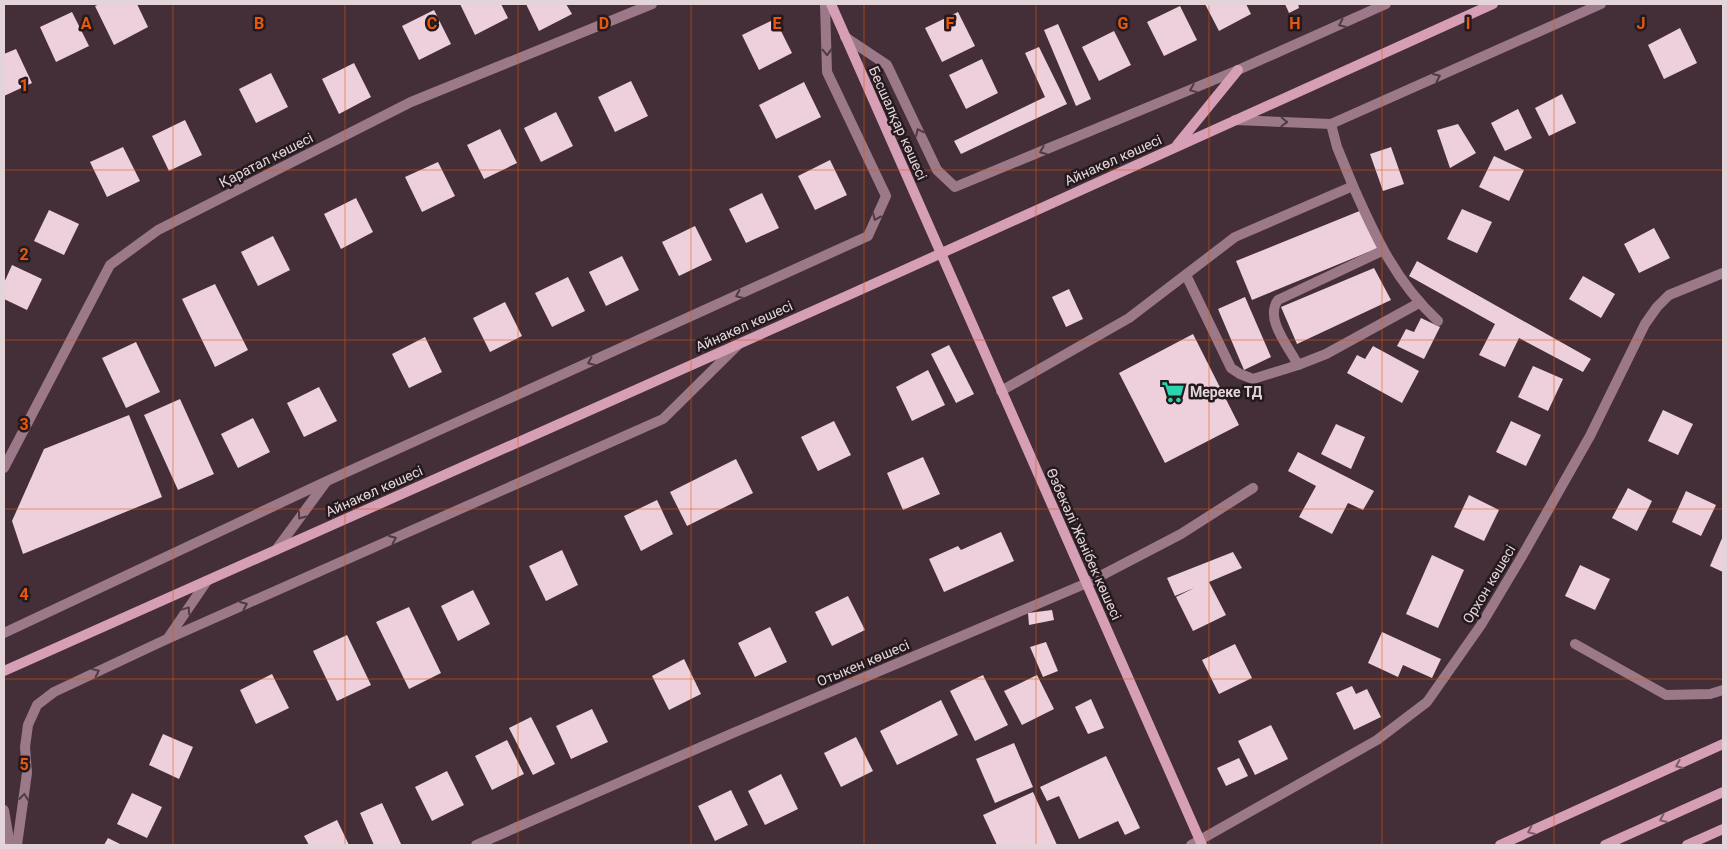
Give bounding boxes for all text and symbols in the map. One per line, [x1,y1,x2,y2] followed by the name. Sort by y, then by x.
[81,14,92,33] text: A
[254,14,264,33] text: B
[427,14,437,33] text: C
[599,14,609,33] text: D
[773,14,782,33] text: E
[946,14,955,33] text: F
[1118,14,1129,33] text: G
[1289,14,1301,33] text: H
[1466,14,1470,33] text: I
[1637,14,1645,33] text: J
[1338,17,1347,28] one-way arrow
[822,49,832,57] one-way arrow
[866,64,930,182] street label: Бесшалқар көшесі
[1432,73,1441,84] one-way arrow
[19,76,29,95] text: 1
[1189,83,1198,93] one-way arrow
[1280,117,1288,127] one-way arrow
[914,128,925,137] one-way arrow
[216,129,316,191] street label: Қаратал көшесі
[1062,131,1164,189] street label: Айнакөл көшесі
[1039,145,1048,155] one-way arrow
[872,212,883,221] one-way arrow
[19,245,29,264] text: 2
[735,288,744,299] one-way arrow
[693,297,795,355] street label: Айнакөл көшесі
[587,355,596,366] one-way arrow
[1160,379,1186,405] supermarket icon: Мереке ТД
[1190,384,1263,400] place label: Мереке ТД
[19,415,29,434] text: 3
[323,462,425,520] street label: Айнакөл көшесі
[1043,466,1125,622] street label: Өзбекәлі Жәнібек көшесі
[298,510,307,519] one-way arrow
[388,535,397,546] one-way arrow
[1459,542,1519,626] street label: Орхон көшесі
[19,585,29,604] text: 4
[239,601,248,611] one-way arrow
[181,607,190,616] one-way arrow
[815,636,911,690] street label: Отыкен көшесі
[91,668,100,678] one-way arrow
[19,755,29,774] text: 5
[1675,758,1684,769] one-way arrow
[18,793,29,801] one-way arrow
[1659,813,1668,824] one-way arrow
[1527,825,1536,836] one-way arrow

